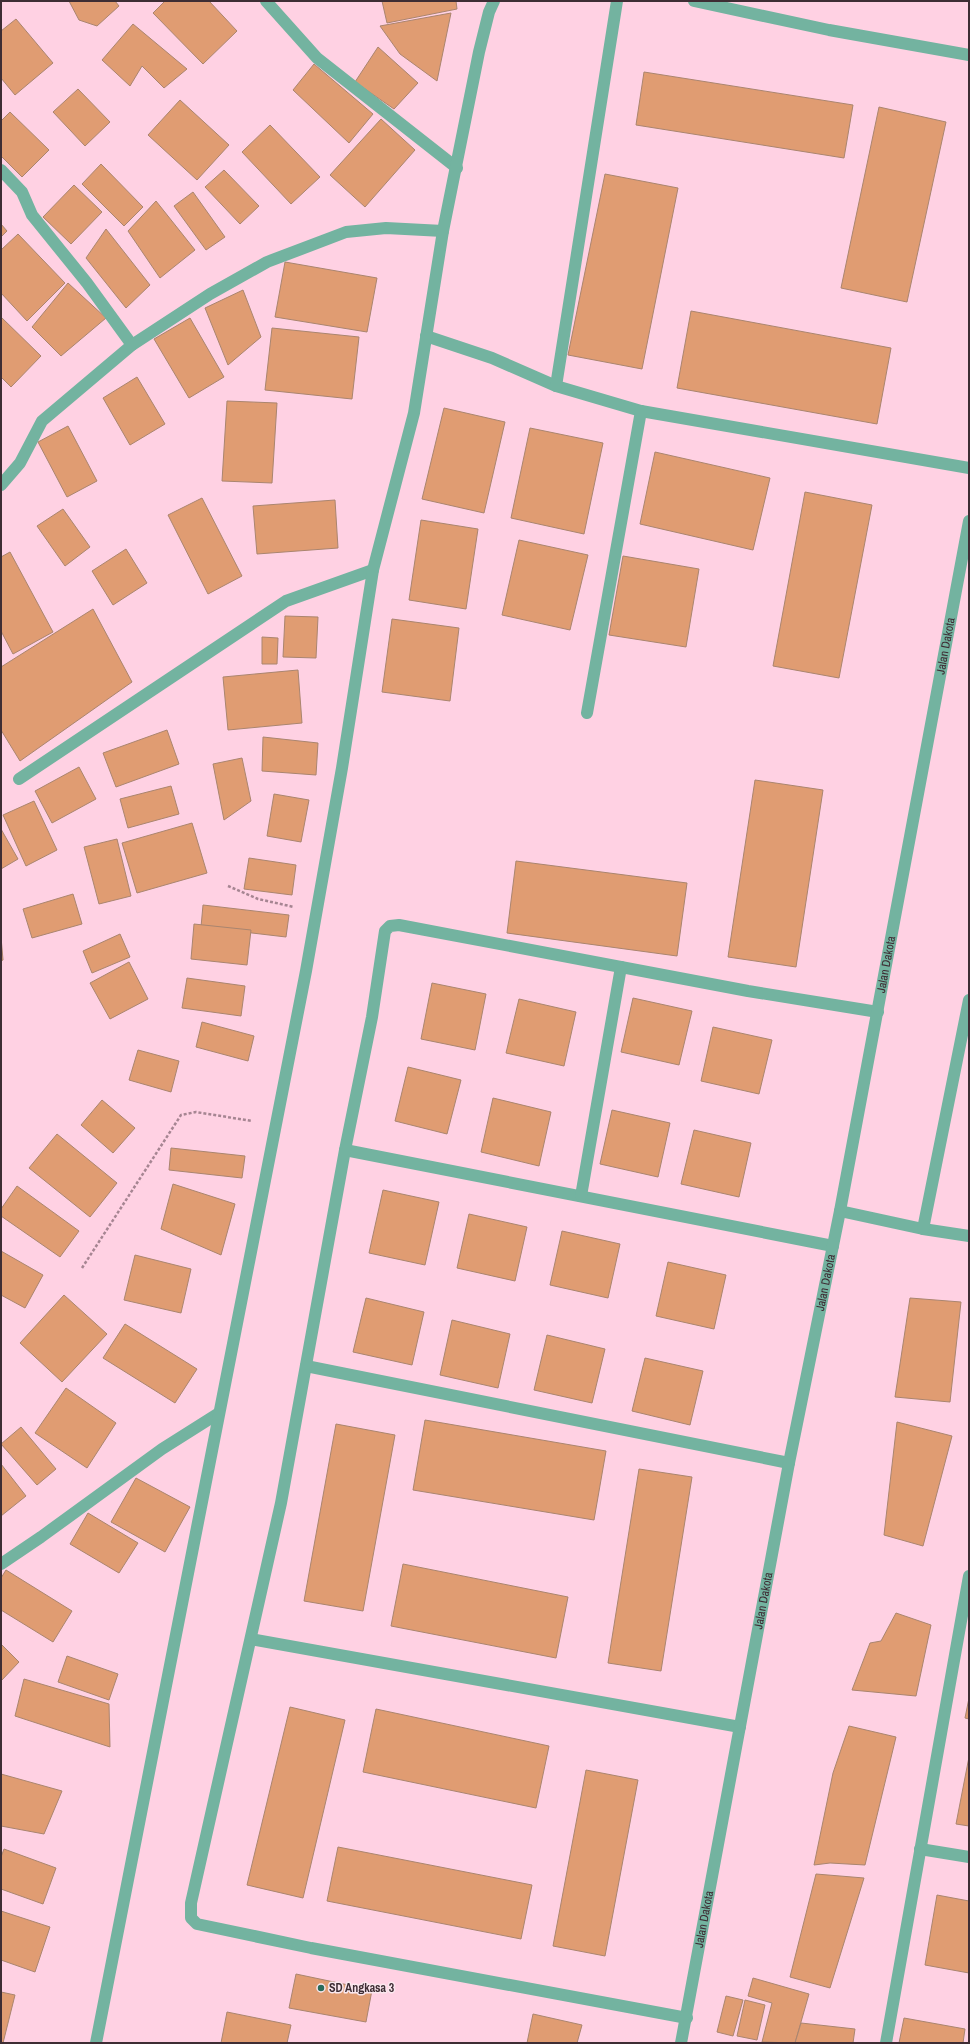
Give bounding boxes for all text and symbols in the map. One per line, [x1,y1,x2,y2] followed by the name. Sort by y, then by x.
[933,616,959,676] street label: Jalan Dakota
[873,934,899,994] street label: Jalan Dakota
[812,1252,839,1312] street label: Jalan Dakota
[750,1570,777,1630] street label: Jalan Dakota
[691,1889,717,1949] street label: Jalan Dakota
[329,1980,395,1996] place label: SD Angkasa 3
[316,1983,326,1993] marker: SD Angkasa 3

